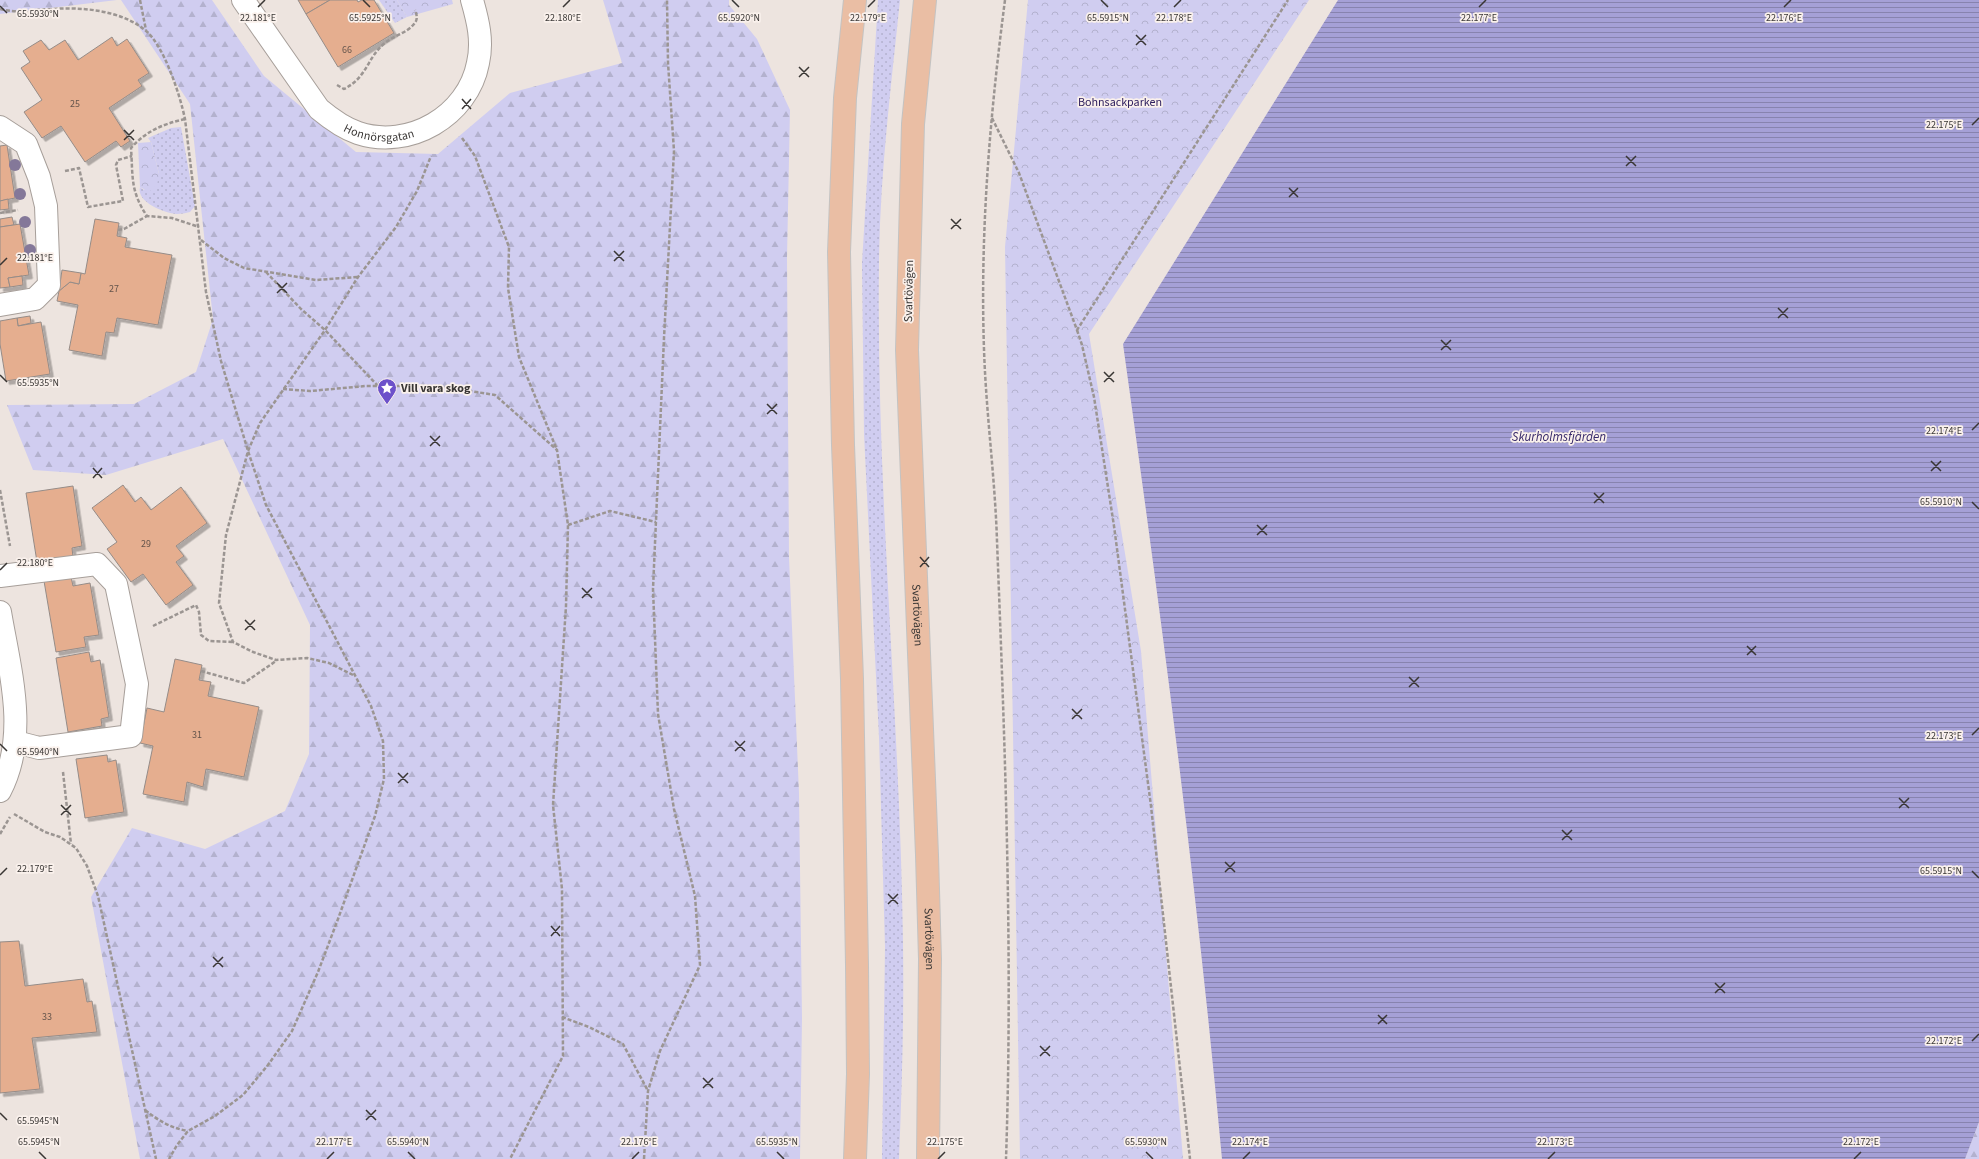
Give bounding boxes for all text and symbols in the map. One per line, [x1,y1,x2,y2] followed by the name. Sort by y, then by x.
[17,7,59,21] text: 65.5930°N
[240,11,276,25] text: 22.181°E
[349,11,391,25] text: 65.5925°N
[545,11,581,25] text: 22.180°E
[718,11,760,25] text: 65.5920°N
[850,11,886,25] text: 22.179°E
[1087,11,1129,25] text: 65.5915°N
[1156,11,1192,25] text: 22.178°E
[1461,11,1497,25] text: 22.177°E
[1766,11,1802,25] text: 22.176°E
[342,43,352,57] house number: 66
[1078,94,1162,111] park label: Bohnsackparken
[70,97,80,111] house number: 25
[1926,118,1962,132] text: 22.175°E
[341,120,416,146] street label: Honnörsgatan
[17,251,53,265] text: 22.181°E
[900,260,918,322] street label: Svartövägen
[109,282,119,296] house number: 27
[17,376,59,390] text: 65.5935°N
[376,377,398,405] place icon: Vill vara skog
[400,380,471,397] place label: Vill vara skog
[1926,424,1962,438] text: 22.174°E
[1512,428,1606,446] water label: Skurholmsfjärden
[1920,495,1962,509] text: 65.5910°N
[141,537,151,551] house number: 29
[17,556,53,570] text: 22.180°E
[908,584,927,647] street label: Svartövägen
[192,728,202,742] house number: 31
[1926,729,1962,743] text: 22.173°E
[17,745,59,759] text: 65.5940°N
[17,862,53,876] text: 22.179°E
[1920,864,1962,878] text: 65.5915°N
[920,908,939,970] street label: Svartövägen
[42,1010,52,1024] house number: 33
[1926,1034,1962,1048] text: 22.172°E
[17,1114,59,1128] text: 65.5945°N
[18,1135,60,1149] text: 65.5945°N
[316,1135,352,1149] text: 22.177°E
[387,1135,429,1149] text: 65.5940°N
[621,1135,657,1149] text: 22.176°E
[756,1135,798,1149] text: 65.5935°N
[927,1135,963,1149] text: 22.175°E
[1125,1135,1167,1149] text: 65.5930°N
[1232,1135,1268,1149] text: 22.174°E
[1537,1135,1573,1149] text: 22.173°E
[1843,1135,1879,1149] text: 22.172°E

